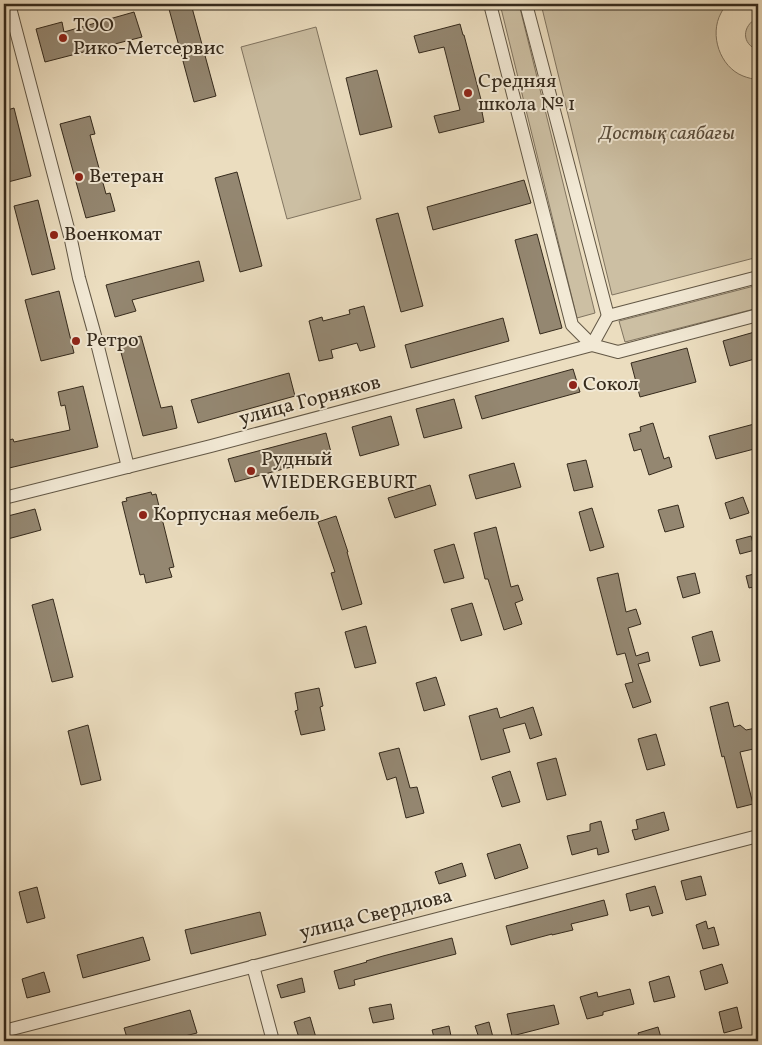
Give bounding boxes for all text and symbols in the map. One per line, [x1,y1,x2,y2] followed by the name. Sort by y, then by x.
[73,12,225,63] place label: ТОО Рико-Метсервис
[57,32,69,44] marker: ТОО Рико-Метсервис
[478,68,576,119] place label: Средняя школа № 1
[462,87,474,99] marker: Средняя школа № 1
[597,120,735,148] park label: Достық саябағы
[89,163,164,191] place label: Ветеран
[73,171,85,183] marker: Ветеран
[64,221,162,249] place label: Военкомат
[48,229,60,241] marker: Военкомат
[86,327,139,355] place label: Ретро
[70,335,82,347] marker: Ретро
[236,369,384,433] street label: улица Горняков
[583,371,639,399] place label: Сокол
[567,379,579,391] marker: Сокол
[261,446,417,497] place label: Рудный WIEDERGEBURT
[245,465,257,477] marker: Рудный WIEDERGEBURT
[153,501,320,529] place label: Корпусная мебель
[137,509,149,521] marker: Корпусная мебель
[297,882,455,948] street label: улица Свердлова

